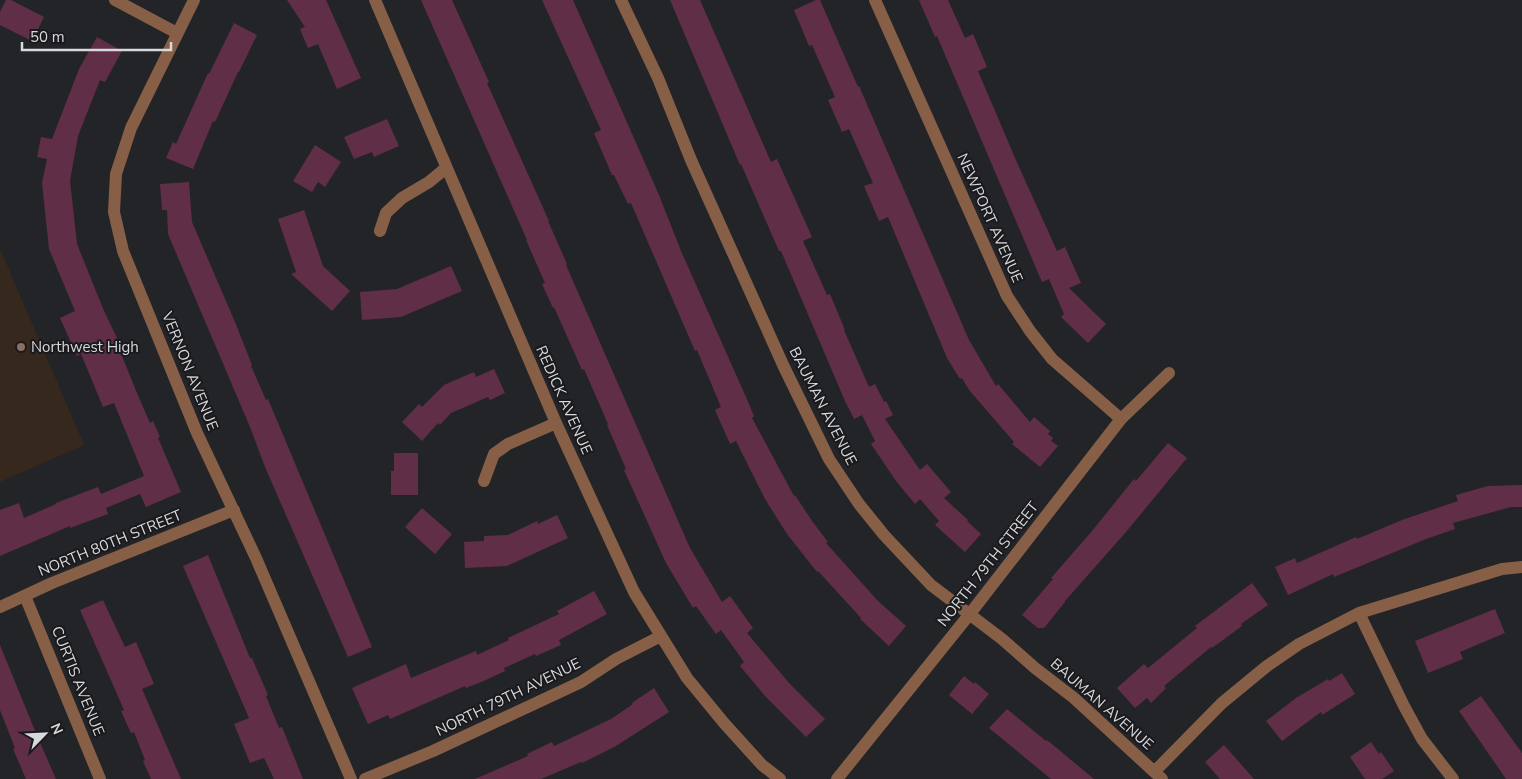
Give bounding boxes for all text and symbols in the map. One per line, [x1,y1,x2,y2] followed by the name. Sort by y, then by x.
[22,20,171,52] scale bar
[30,27,65,47] text: 50 m
[952,150,1028,286] street label: NEWPORT AVENUE
[157,308,223,433] street label: VERNON AVENUE
[31,337,139,357] place label: Northwest High
[15,341,27,353] marker: Northwest High
[531,342,597,458] street label: REDICK AVENUE
[784,343,862,469] street label: BAUMAN AVENUE
[933,497,1043,631] street label: NORTH 79TH STREET
[35,505,185,581] street label: NORTH 80TH STREET
[48,624,108,738] street label: CURTIS AVENUE
[432,653,584,741] street label: NORTH 79TH AVENUE
[1046,654,1158,754] street label: BAUMAN AVENUE
[20,709,70,759] north arrow

